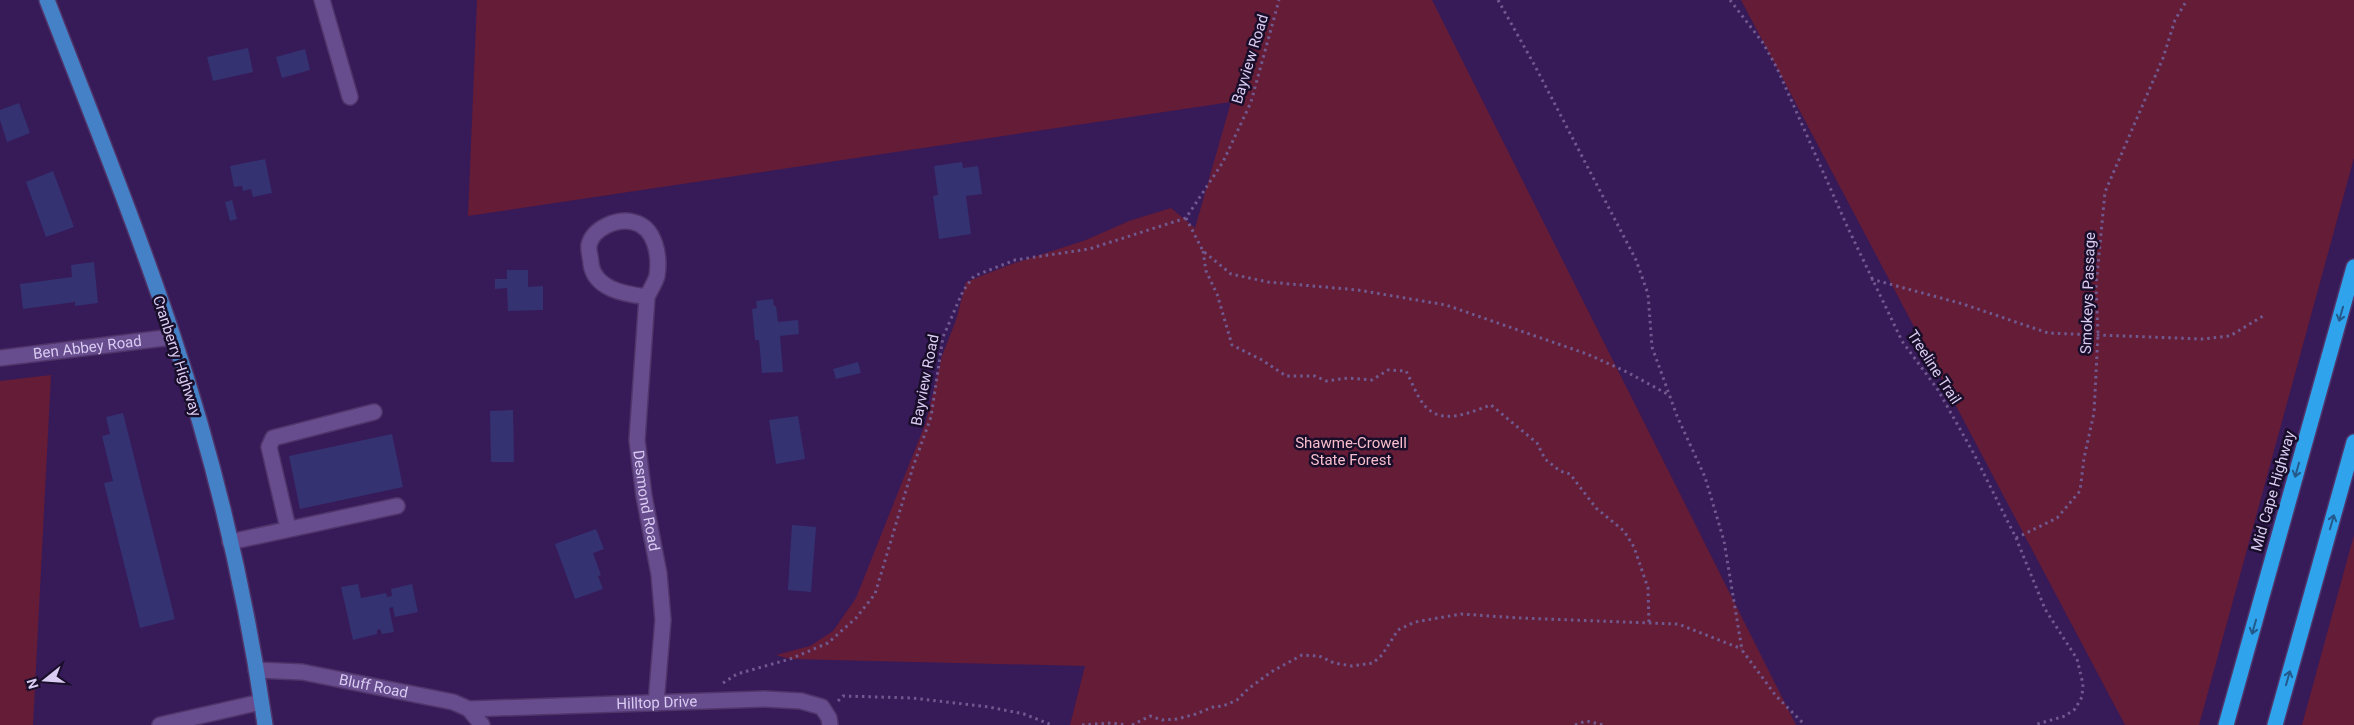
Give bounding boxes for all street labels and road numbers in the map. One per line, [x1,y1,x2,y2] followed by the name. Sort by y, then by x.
[1228,12,1272,106] street label: Bayview Road
[2077,232,2099,354] street label: Smokeys Passage
[149,293,205,419] street label: Cranberry Highway
[1903,327,1965,407] street label: Treeline Trail
[32,332,143,363] street label: Ben Abbey Road
[907,333,943,427] street label: Bayview Road
[2247,429,2299,553] street label: Mid Cape Highway
[629,449,663,553] street label: Desmond Road
[338,671,410,702] street label: Bluff Road
[616,692,698,713] street label: Hilltop Drive

